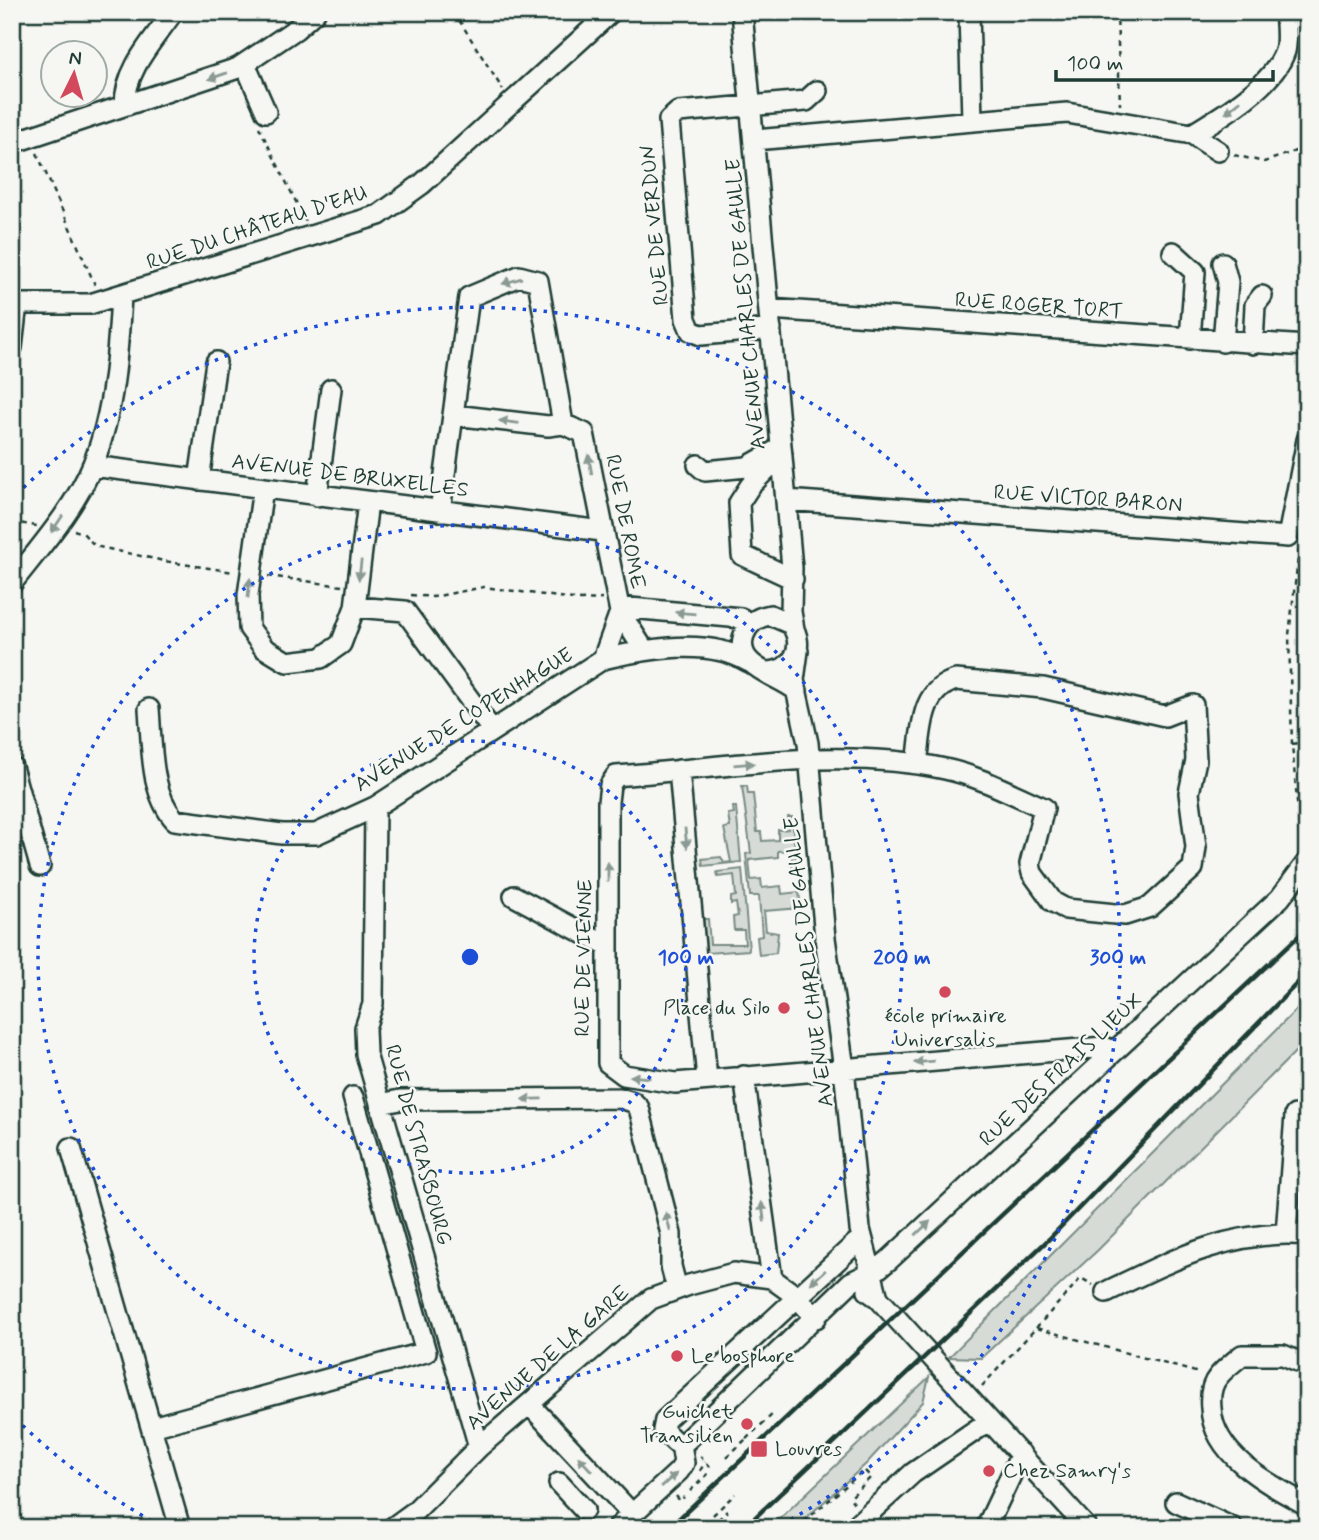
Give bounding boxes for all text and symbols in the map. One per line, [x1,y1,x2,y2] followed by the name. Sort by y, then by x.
[38,38,108,108] north arrow
[1056,38,1274,82] scale bar
[68,46,83,72] text: N
[1067,50,1123,78] text: 100 m
[207,71,228,82] one-way arrow
[1224,99,1241,114] one-way arrow
[634,144,676,306] street label: RUE DE VERDUN
[719,157,773,451] street label: AVENUE CHARLES DE GAULLE
[143,179,371,277] street label: RUE DU CHÂTEAU D'EAU
[501,276,522,286] one-way arrow
[954,286,1124,326] street label: RUE ROGER TORT
[497,416,519,427] one-way arrow
[230,448,470,504] street label: AVENUE DE BRUXELLES
[598,452,652,592] street label: RUE DE ROME
[584,453,595,475] one-way arrow
[993,478,1183,520] street label: RUE VICTOR BARON
[51,515,64,534] one-way arrow
[354,559,365,581] one-way arrow
[244,576,255,598] one-way arrow
[674,607,696,618] one-way arrow
[349,641,579,799] street label: AVENUE DE COPENHAGUE
[734,758,756,769] one-way arrow
[777,815,841,1109] street label: AVENUE CHARLES DE GAULLE
[681,827,692,849] one-way arrow
[602,861,614,883] one-way arrow
[569,879,599,1037] street label: RUE DE VIENNE
[658,944,714,972] text: 100 m
[873,944,931,972] text: 200 m
[1090,944,1147,972] text: 300 m
[458,945,482,969] centre of rings
[937,984,953,1000] marker: école primaire Universalis
[973,987,1149,1153] street label: RUE DES FRAIS LIEUX
[663,994,770,1022] place label: Place du Silo
[776,1000,792,1016] marker: Place du Silo
[883,1002,1007,1054] place label: école primaire Universalis
[378,1042,458,1248] street label: RUE DE STRASBOURG
[913,1057,935,1068] one-way arrow
[628,1071,650,1082] one-way arrow
[521,1093,543,1105] one-way arrow
[757,1201,768,1223] one-way arrow
[662,1211,673,1233] one-way arrow
[914,1221,931,1237] one-way arrow
[810,1268,827,1284] one-way arrow
[460,1279,636,1437] street label: AVENUE DE LA GARE
[691,1342,795,1370] place label: Le bosphore
[669,1348,685,1364] marker: Le bosphore
[640,1398,734,1450] place label: Guichet Transilien
[739,1416,755,1432] marker: Guichet Transilien
[775,1435,842,1463] place label: Louvres
[749,1439,769,1459] marker: Louvres
[577,1455,593,1473] one-way arrow
[1003,1457,1131,1485] place label: Chez Samry's
[981,1463,997,1479] marker: Chez Samry's
[661,1473,678,1488] one-way arrow

